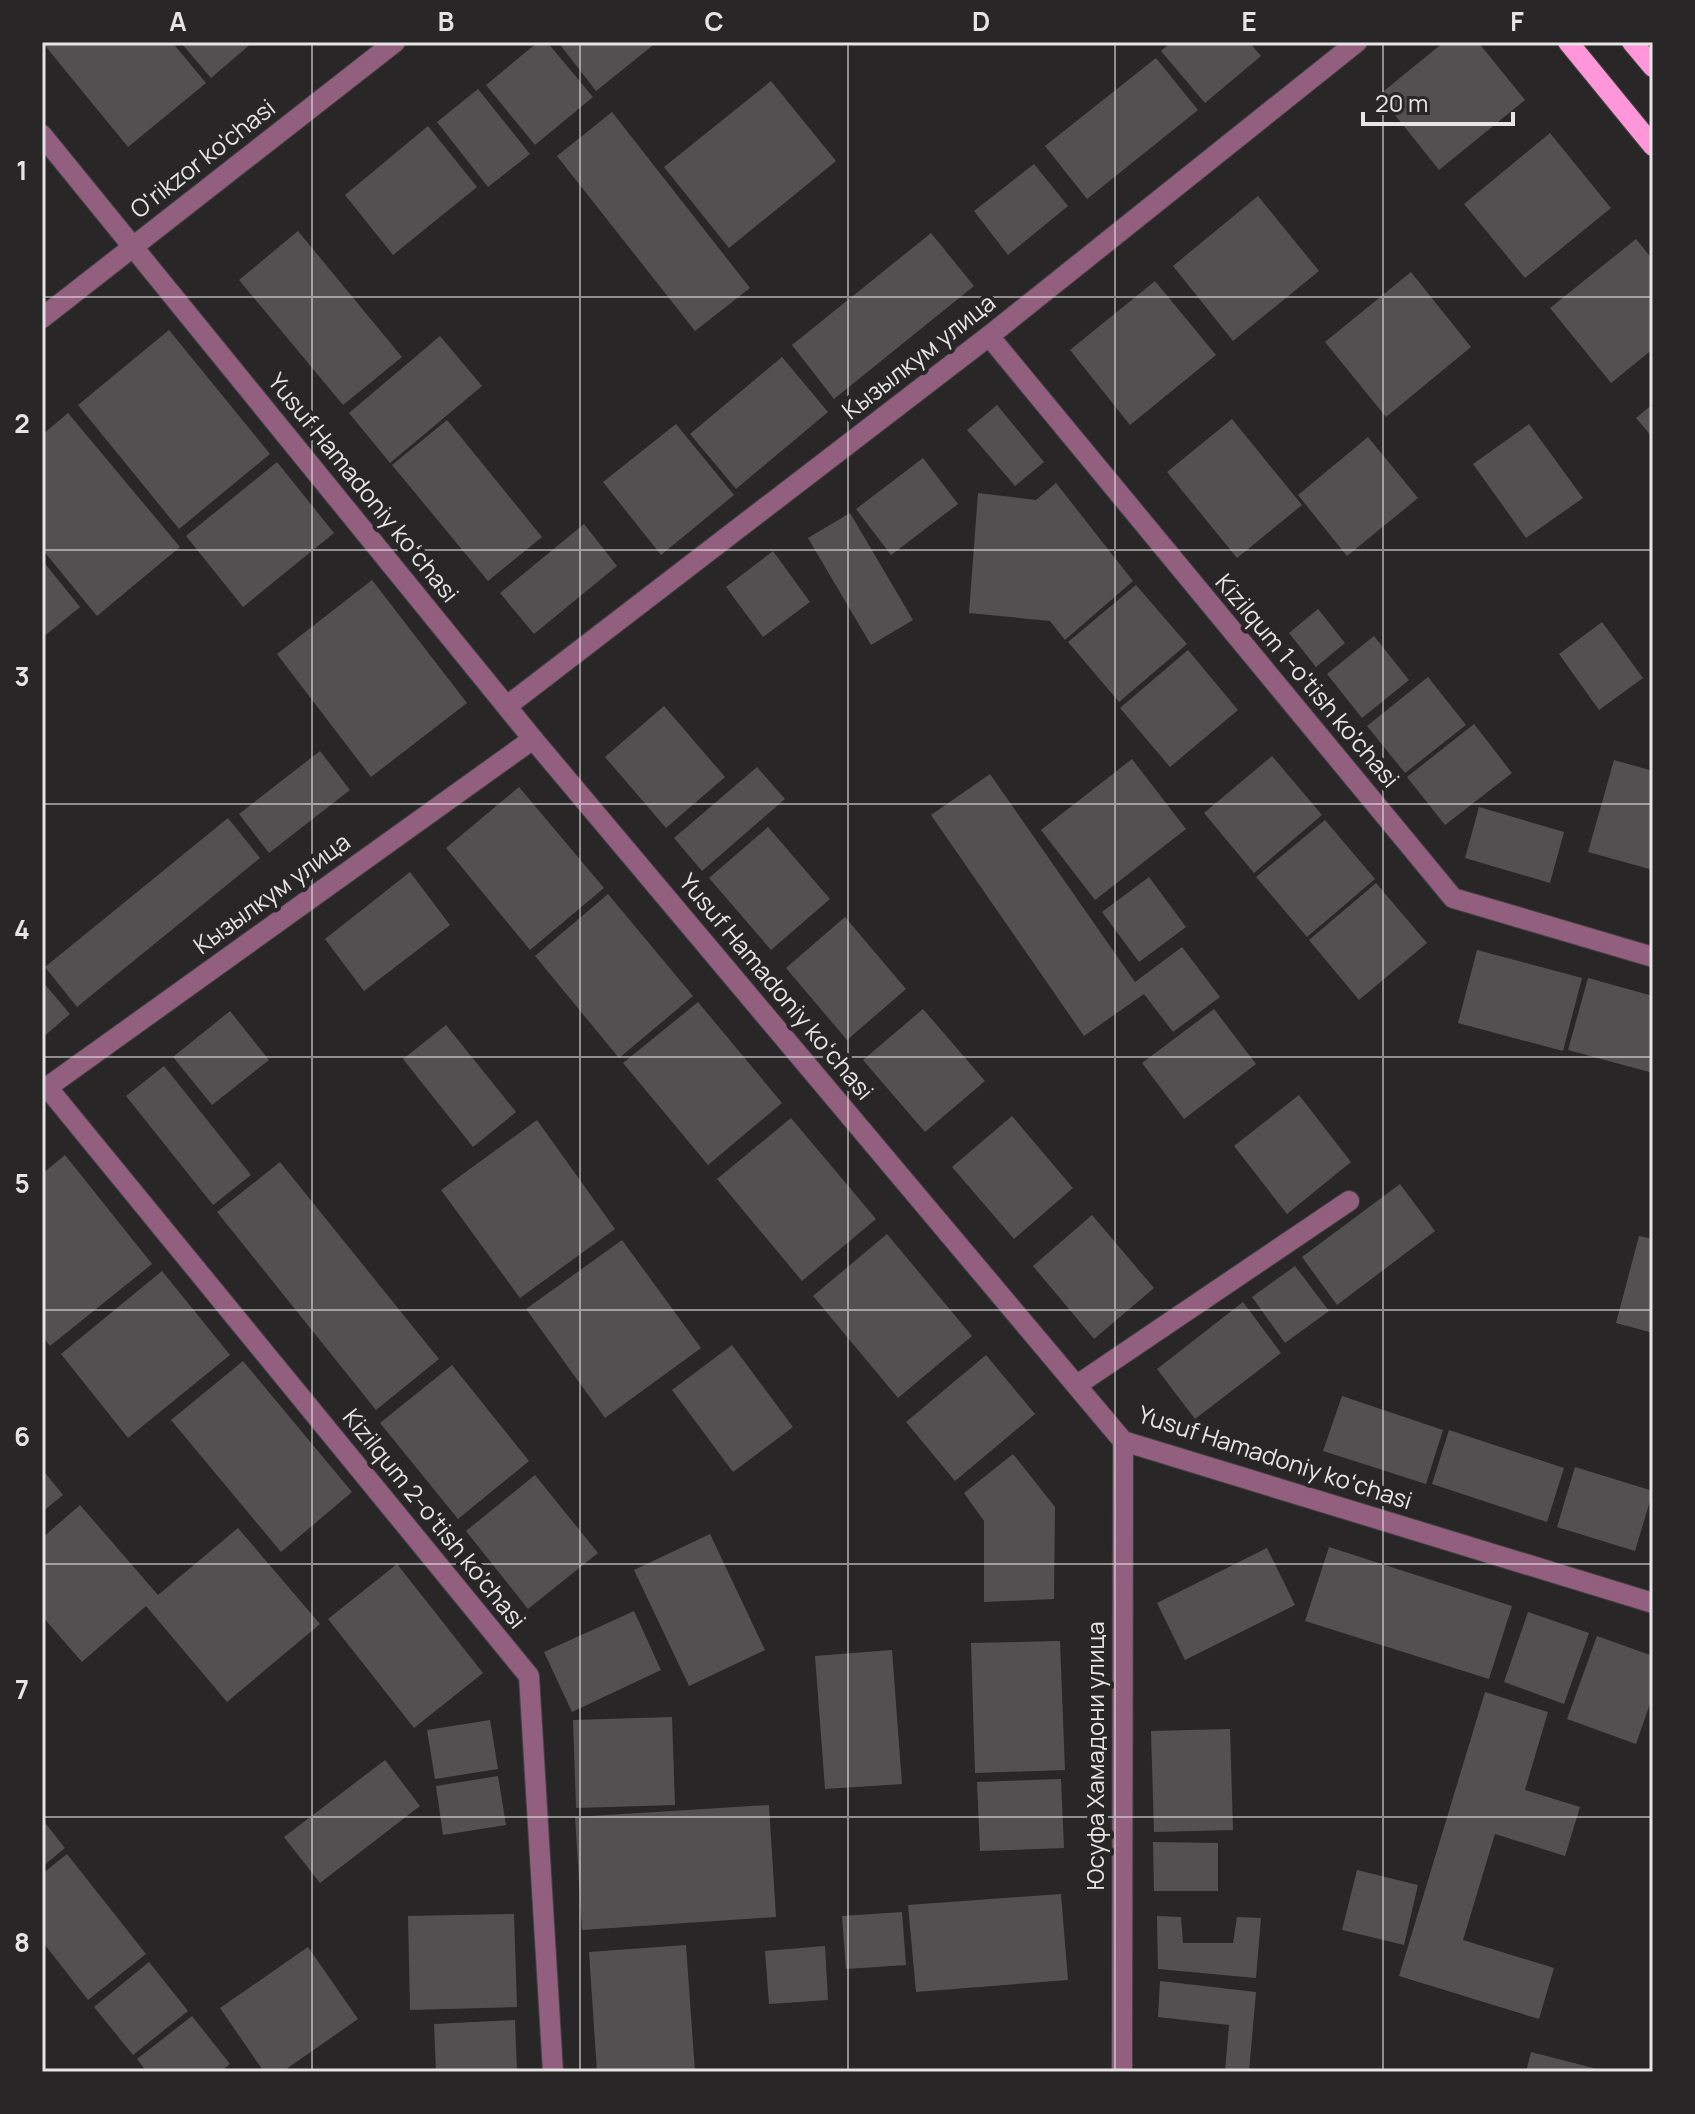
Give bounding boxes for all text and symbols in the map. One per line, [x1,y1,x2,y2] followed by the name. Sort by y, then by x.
[169,3,187,39] text: A
[438,3,454,39] text: B
[704,3,724,39] text: C
[972,3,990,39] text: D
[1241,3,1257,39] text: E
[1510,3,1524,39] text: F
[1363,76,1513,126] scale bar
[1375,86,1428,119] text: 20 m
[123,91,281,225] street label: O'rikzor ko'chasi
[16,152,28,188] text: 1
[835,286,1002,426] street label: Кызылкум улица
[261,365,467,609] street label: Yusuf Hamadoniy koʻchasi
[14,405,30,441] text: 2
[1209,566,1408,794] street label: Kizilqum 1-o'tish ko'chasi
[14,658,30,694] text: 3
[186,825,356,961] street label: Кызылкум улица
[673,866,882,1106] street label: Yusuf Hamadoniy koʻchasi
[14,911,30,947] text: 4
[14,1165,30,1201] text: 5
[1134,1397,1417,1516] street label: Yusuf Hamadoniy koʻchasi
[336,1401,534,1635] street label: Kizilqum 2-o'tish ko'chasi
[14,1418,30,1454] text: 6
[1078,1621,1111,1891] street label: Юсуфа Хамадони улица
[15,1671,29,1707] text: 7
[14,1924,30,1960] text: 8

